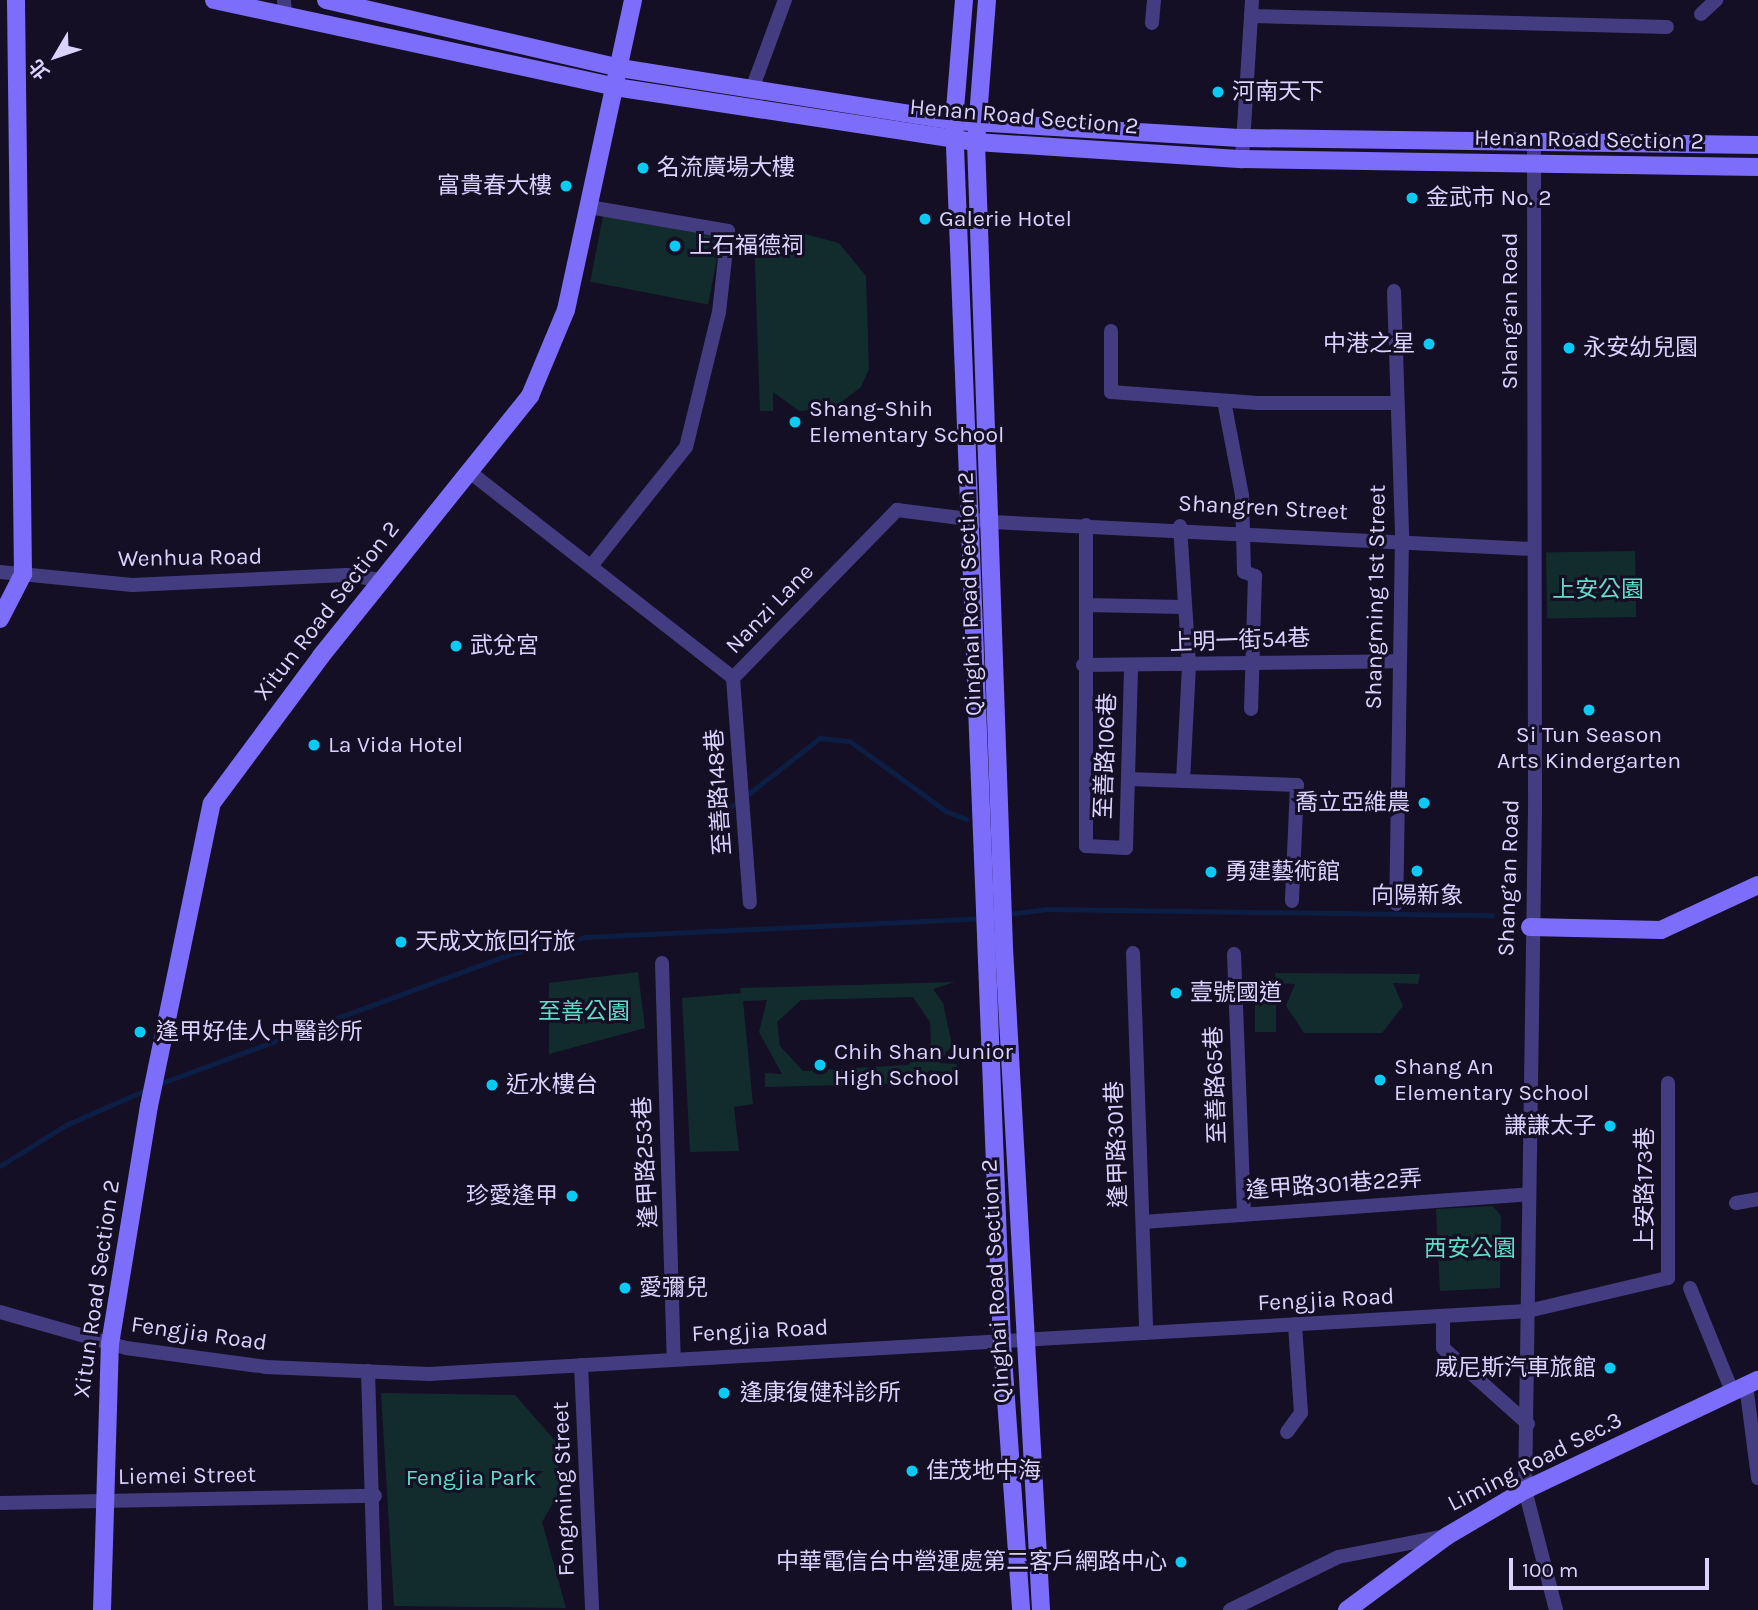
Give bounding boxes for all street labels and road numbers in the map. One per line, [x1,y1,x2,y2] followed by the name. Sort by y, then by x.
[908,93,1140,141] street label: Henan Road Section 2
[1474,124,1704,156] street label: Henan Road Section 2
[1496,232,1524,390] street label: Shang’an Road
[952,471,988,717] street label: Qinghai Road Section 2
[1360,484,1392,710] street label: Shangming 1st Street
[1177,490,1349,526] street label: Shangren Street
[248,516,406,706] street label: Xitun Road Section 2
[118,543,262,573] street label: Wenhua Road
[720,558,820,660] street label: Nanzi Lane
[1169,625,1311,657] street label: 上明一街54巷
[1090,692,1122,820] street label: 至善路106巷
[701,728,737,856] street label: 至善路148巷
[1492,799,1526,957] street label: Shang’an Road
[1200,1025,1232,1145] street label: 至善路65巷
[1101,1080,1133,1208] street label: 逢甲路301巷
[629,1095,663,1229] street label: 逢甲路253巷
[1631,1127,1659,1251] street label: 上安路173巷
[976,1158,1016,1404] street label: Qinghai Road Section 2
[1245,1165,1423,1205] street label: 逢甲路301巷22弄
[68,1178,126,1400] street label: Xitun Road Section 2
[1257,1283,1395,1317] street label: Fengjia Road
[129,1311,269,1357] street label: Fengjia Road
[691,1314,829,1348] street label: Fengjia Road
[547,1401,581,1577] street label: Fongming Street
[1443,1406,1627,1518] street label: Liming Road Sec.3
[118,1461,256,1491] street label: Liemei Street

